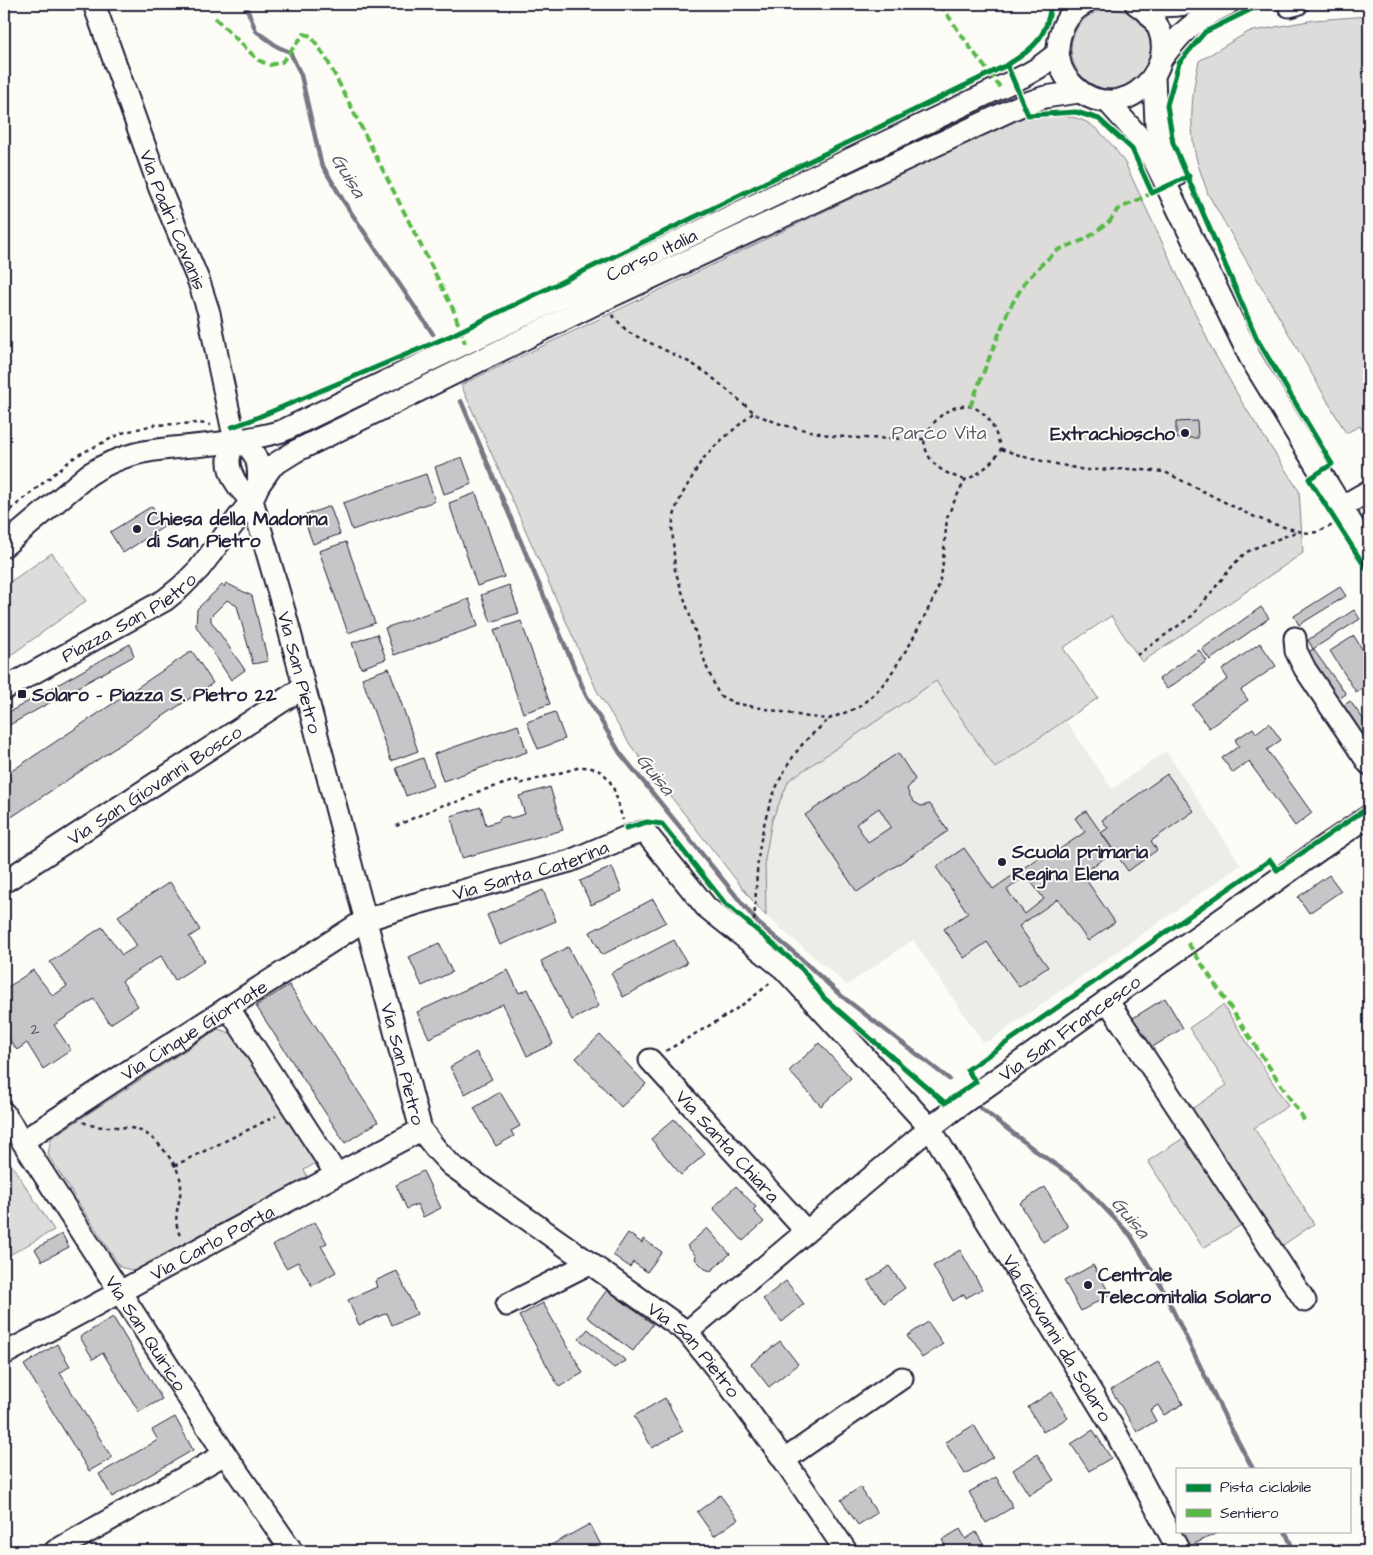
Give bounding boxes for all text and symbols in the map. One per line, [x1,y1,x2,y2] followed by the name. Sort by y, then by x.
[132,146,213,294] street label: Via Padri Cavanis
[324,148,373,204] water label: Guisa
[602,222,702,289] street label: Corso Italia
[892,420,987,447] park label: Parco Vita
[1050,421,1175,448] place label: Extrachioscho
[1179,427,1191,439] marker: Extrachioscho
[146,506,328,555] place label: Chiesa della Madonna di San Pietro
[131,523,143,535] marker: Chiesa della Madonna di San Pietro
[57,567,203,670] street label: Piazza San Pietro
[270,609,328,737] street label: Via San Pietro
[31,682,277,709] place label: Solaro - Piazza S. Pietro 22
[16,688,28,700] marker: Solaro - Piazza S. Pietro 22
[62,719,248,852] street label: Via San Giovanni Bosco
[629,747,681,802] water label: Guisa
[450,834,613,908] street label: Via Santa Caterina
[1011,839,1149,889] place label: Scuola primaria Regina Elena
[996,856,1008,868] marker: Scuola primaria Regina Elena
[994,969,1147,1089] street label: Via San Francesco
[116,974,273,1088] street label: Via Cinque Giornate
[373,1000,431,1129] street label: Via San Pietro
[30,1018,40,1040] house number: 2
[669,1084,786,1209] street label: Via Santa Chiara
[1104,1191,1157,1245] water label: Guisa
[146,1199,280,1288] street label: Via Carlo Porta
[995,1250,1118,1427] street label: Via Giovanni da Solaro
[1097,1262,1271,1311] place label: Centrale Telecomitalia Solaro
[98,1270,193,1397] street label: Via San Quirico
[1082,1279,1094,1291] marker: Centrale Telecomitalia Solaro
[641,1296,746,1404] street label: Via San Pietro
[1176,1468,1350,1532] legend
[1220,1477,1311,1498] text: Pista ciclabile
[1220,1503,1279,1524] text: Sentiero

